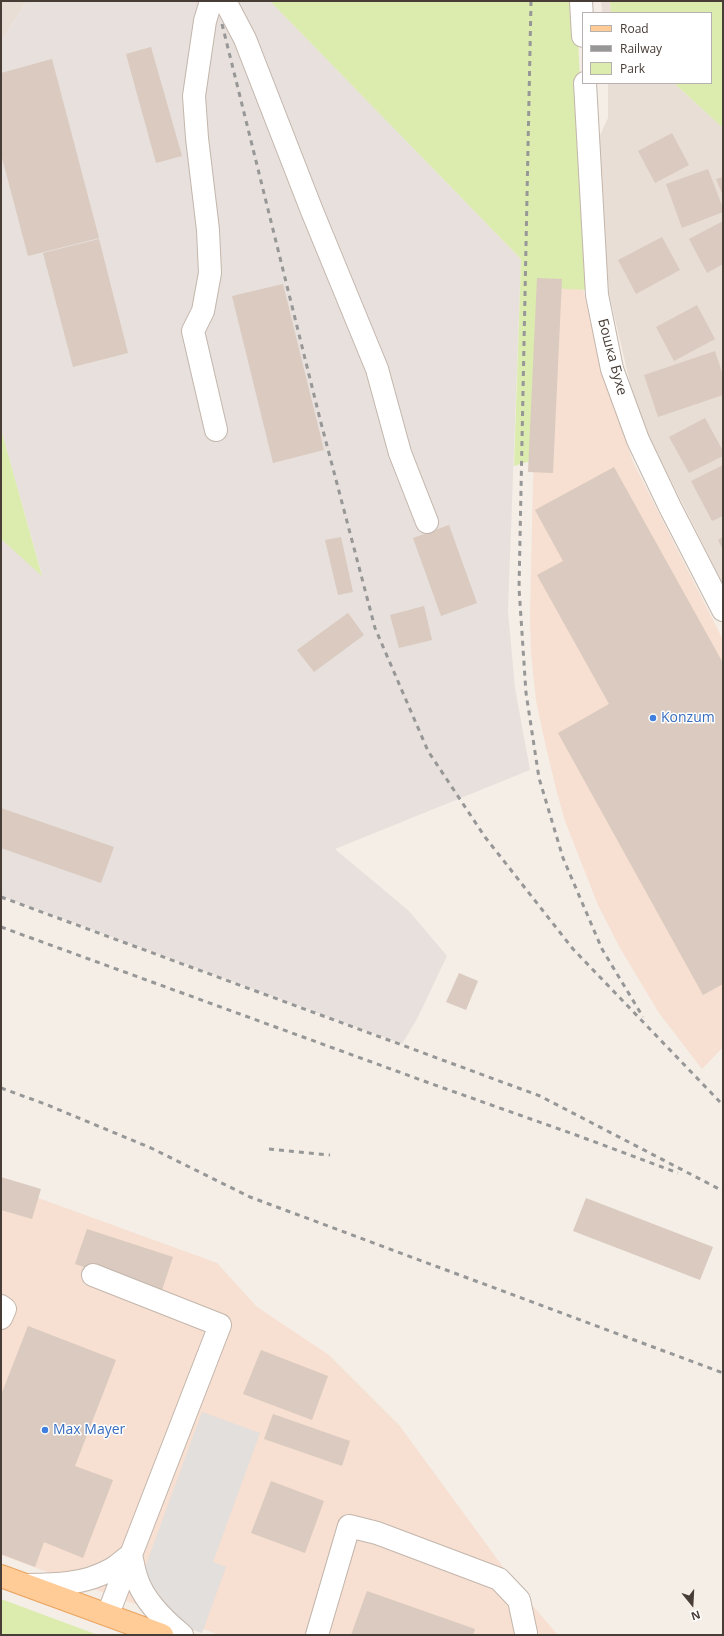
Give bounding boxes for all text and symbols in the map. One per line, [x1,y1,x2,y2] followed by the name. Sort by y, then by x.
[582,12,712,84] legend
[620,20,649,37] text: Road
[620,40,662,57] text: Railway
[620,60,645,77] text: Park
[594,317,630,397] street label: Бошка Бухе
[661,710,715,726] place label: Konzum
[648,713,658,723] marker: Konzum
[53,1422,125,1438] place label: Max Mayer
[40,1425,50,1435] marker: Max Mayer
[672,1584,712,1624] north arrow
[689,1607,702,1624] text: N

